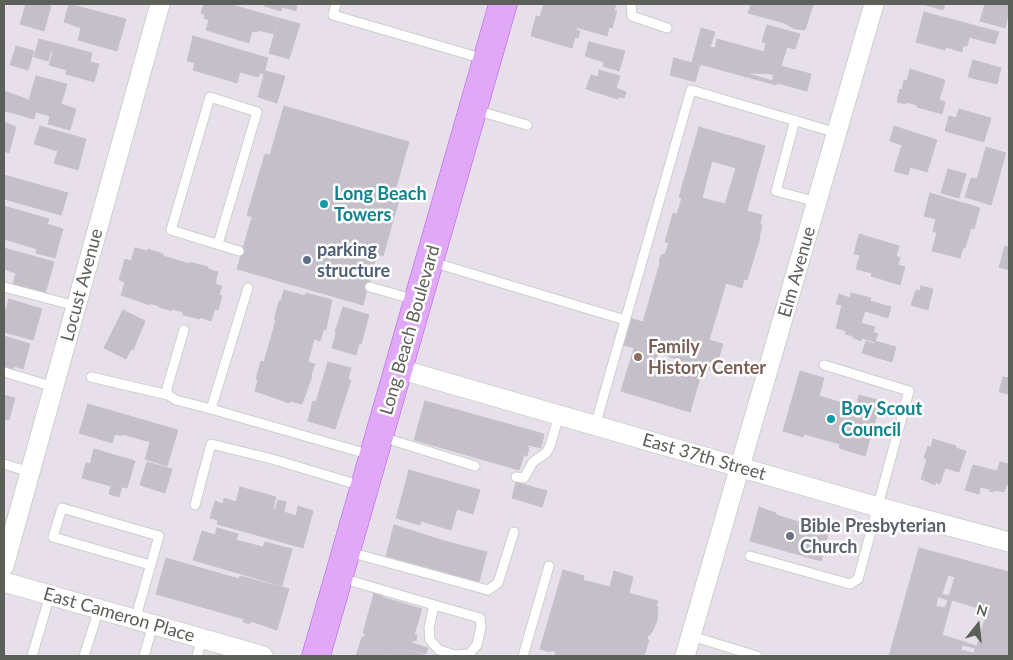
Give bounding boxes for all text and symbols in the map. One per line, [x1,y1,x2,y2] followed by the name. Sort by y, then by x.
[334,183,427,225] place label: Long Beach Towers
[318,198,330,210] marker: Long Beach Towers
[774,224,820,320] street label: Elm Avenue
[57,226,107,344] street label: Locust Avenue
[317,239,390,282] place label: parking structure
[375,243,445,417] street label: Long Beach Boulevard
[301,254,313,266] marker: parking structure
[648,336,766,378] place label: Family History Center
[632,351,644,363] marker: Family History Center
[841,398,922,440] place label: Boy Scout Council
[825,413,837,425] marker: Boy Scout Council
[640,429,768,485] street label: East 37th Street
[800,515,946,558] place label: Bible Presbyterian Church
[784,530,796,542] marker: Bible Presbyterian Church
[41,583,197,647] street label: East Cameron Place
[953,600,1003,650] north arrow
[975,600,990,620] text: N

